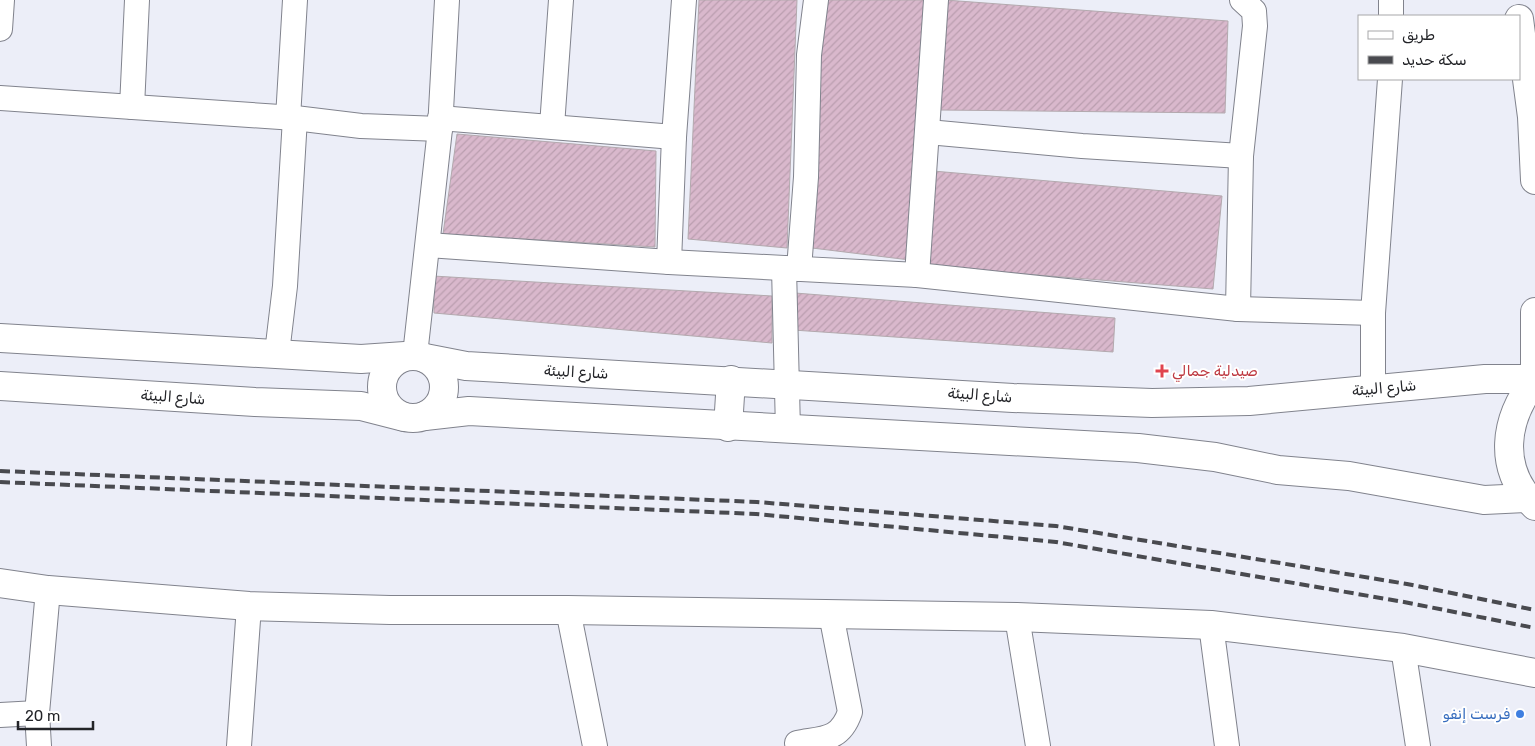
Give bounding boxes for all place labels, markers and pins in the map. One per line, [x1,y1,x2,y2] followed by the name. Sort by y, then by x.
[1172,362,1258,383] place label: صيدلية جمالي
[1156,365,1168,377] marker: صيدلية جمالي
[1442,705,1510,723] place label: فرست إنفو
[1514,708,1526,720] marker: فرست إنفو

